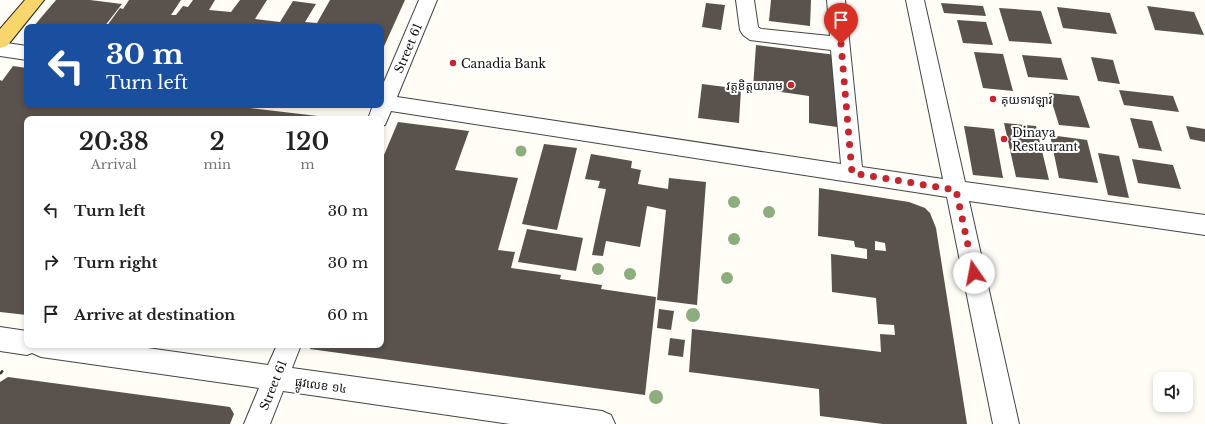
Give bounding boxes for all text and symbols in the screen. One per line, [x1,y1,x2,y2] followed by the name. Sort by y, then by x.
[824,3,858,44] pin
[830,9,852,31] icon: arrive
[391,21,425,75] street label: Street 61
[106,37,183,72] text: 30 m
[40,40,92,92] icon: left
[461,56,546,71] place label: Canadia Bank
[448,58,458,68] marker: Canadia Bank
[106,72,188,94] text: Turn left
[726,78,783,93] place label: វត្តខិត្តយារាម
[786,80,796,90] marker: វត្តខិត្តយារាម
[1001,92,1053,107] place label: គុយទាវឡាវ
[988,94,998,104] marker: គុយទាវឡាវ
[1012,125,1079,154] place label: Dinaya Restaurant
[79,127,149,156] text: 20:38
[210,127,225,156] text: 2
[286,127,329,156] text: 120
[999,134,1009,144] marker: Dinaya Restaurant
[91,156,137,173] text: Arrival
[204,156,231,173] text: min
[300,156,314,173] text: m
[40,199,62,221] icon: left
[74,201,145,220] text: Turn left
[328,201,368,220] text: 30 m
[40,251,62,273] icon: right
[953,252,995,294] position arrow
[74,253,157,272] text: Turn right
[328,253,368,272] text: 30 m
[40,303,62,325] icon: arrive
[74,305,235,324] text: Arrive at destination
[327,305,368,324] text: 60 m
[256,358,290,412] street label: Street 61
[1153,372,1193,412] map controls
[1153,372,1193,412] button: sound
[293,374,348,400] street label: ផ្លូវលេខ ១៤

